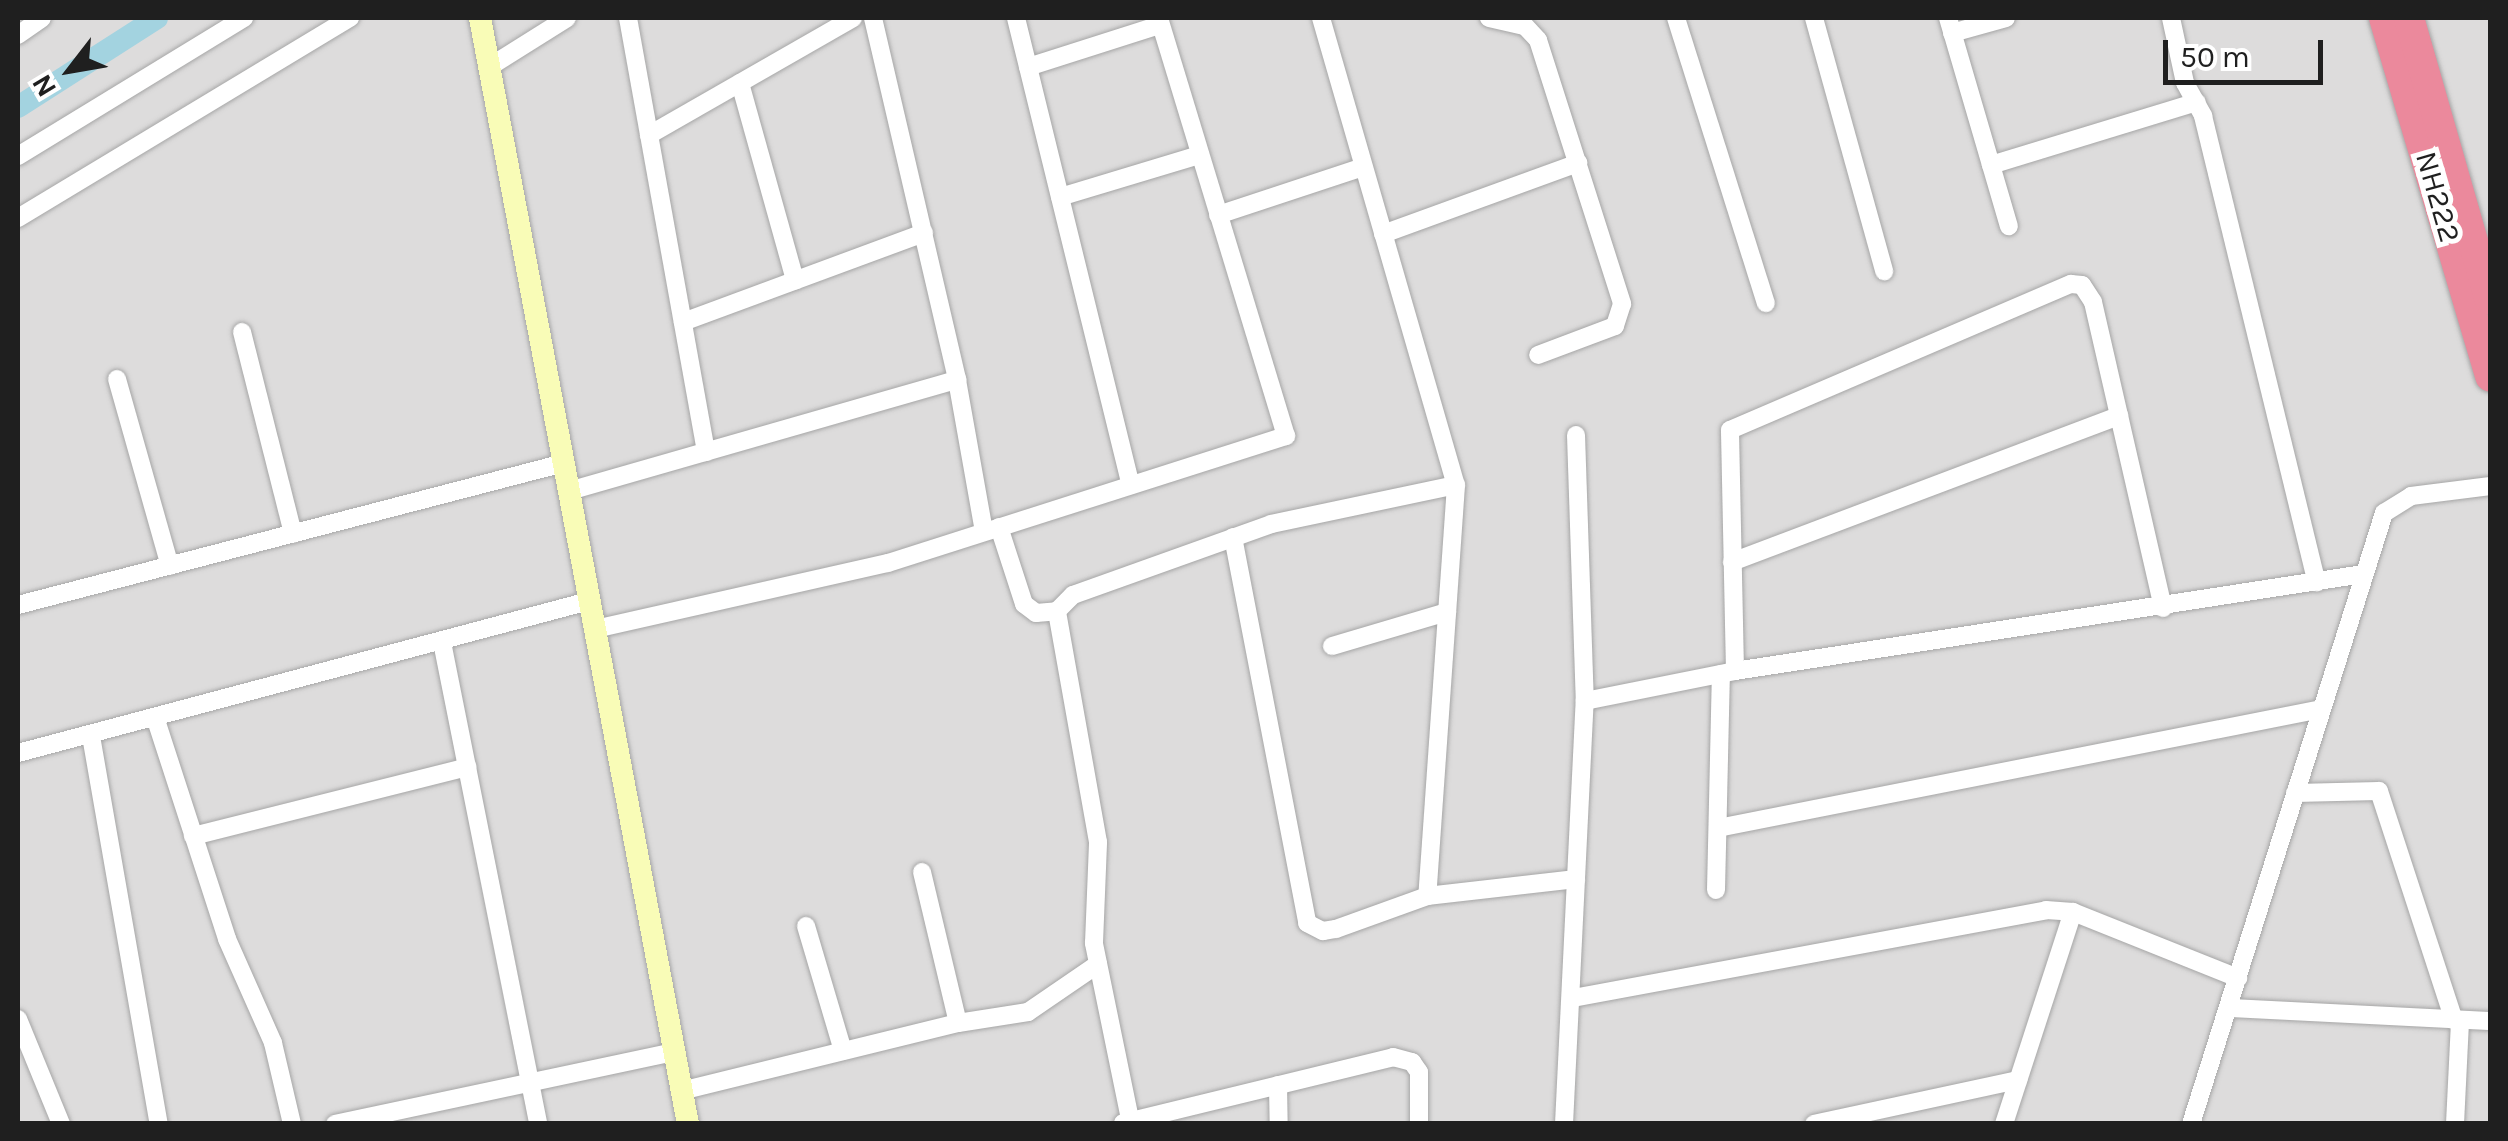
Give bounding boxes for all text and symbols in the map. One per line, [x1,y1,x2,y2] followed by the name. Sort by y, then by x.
[20,20,120,120] north arrow
[2168,20,2328,82] scale bar
[2180,39,2250,75] text: 50 m
[25,69,63,103] text: N
[2408,147,2468,247] street label: NH222

